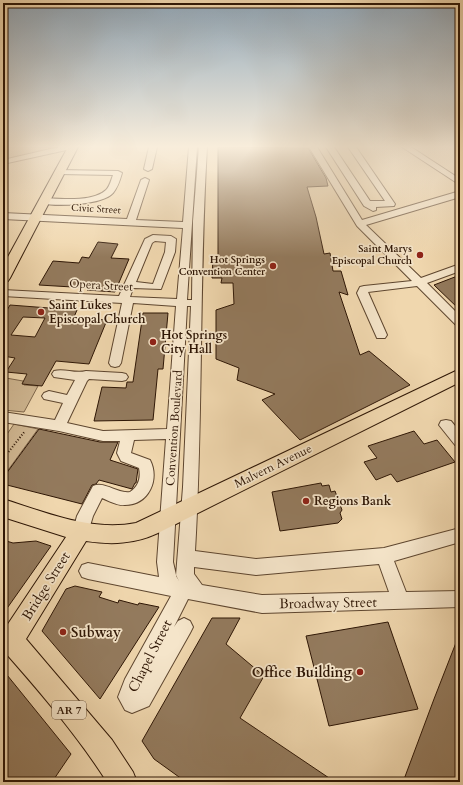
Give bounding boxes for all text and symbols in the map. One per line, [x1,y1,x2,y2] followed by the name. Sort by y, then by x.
[71,201,122,217] street label: Civic Street
[332,242,413,268] place label: Saint Marys Episcopal Church
[415,250,425,260] marker: Saint Marys Episcopal Church
[179,253,266,279] place label: Hot Springs Convention Center
[268,261,278,271] marker: Hot Springs Convention Center
[69,275,134,295] street label: Opera Street
[49,297,146,327] place label: Saint Lukes Episcopal Church
[36,307,46,317] marker: Saint Lukes Episcopal Church
[161,327,227,357] place label: Hot Springs City Hall
[148,337,158,347] marker: Hot Springs City Hall
[162,369,186,487] street label: Convention Boulevard
[232,440,314,492] street label: Malvern Avenue
[314,493,392,509] place label: Regions Bank
[301,496,311,506] marker: Regions Bank
[17,548,75,624] street label: Bridge Street
[279,593,378,613] street label: Broadway Street
[124,616,177,696] street label: Chapel Street
[71,623,121,642] place label: Subway
[58,627,68,637] marker: Subway
[252,663,353,682] place label: Office Building
[355,667,365,677] marker: Office Building
[52,701,86,719] road number: AR 7

